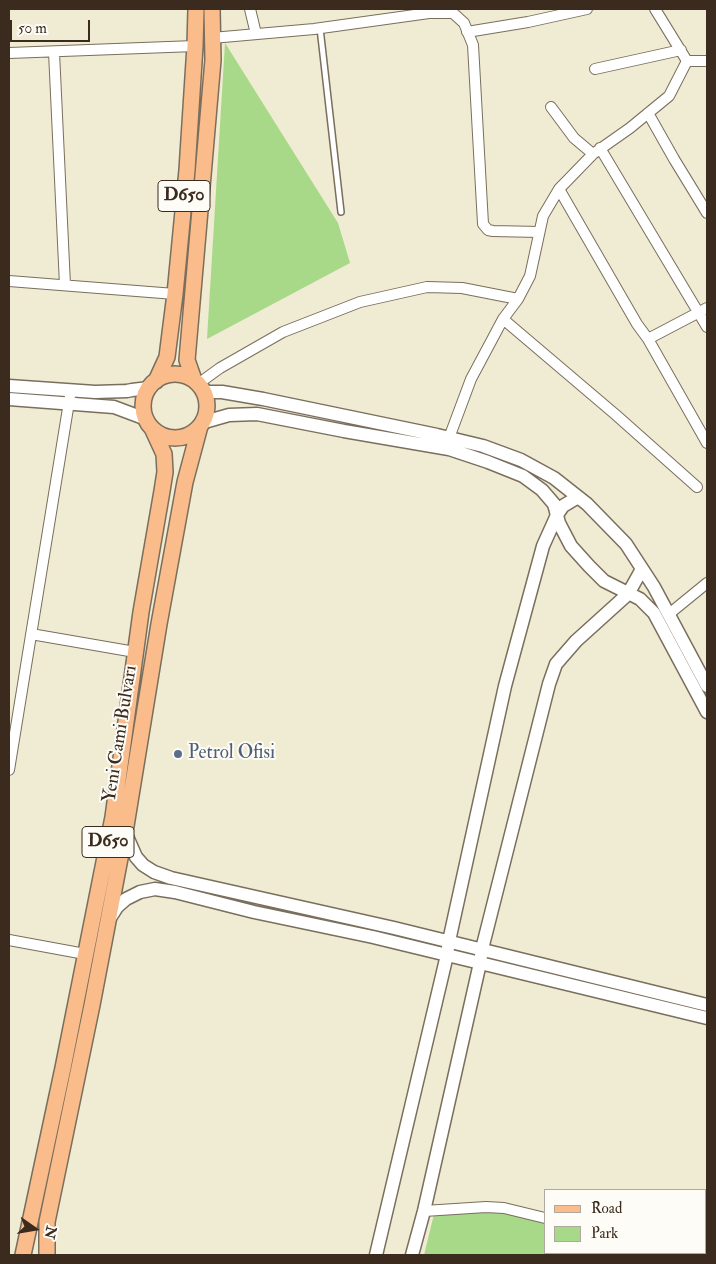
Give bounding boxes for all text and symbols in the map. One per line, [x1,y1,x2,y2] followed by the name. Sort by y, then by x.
[12,10,92,42] scale bar
[18,19,47,38] text: 50 m
[158,180,210,212] road number: D650
[99,664,143,804] street label: Yeni Cami Bulvarı
[188,743,275,765] place label: Petrol Ofisi
[172,748,184,760] marker: Petrol Ofisi
[82,826,134,858] road number: D650
[544,1189,706,1254] legend
[591,1199,622,1218] text: Road
[10,1204,60,1254] north arrow
[40,1224,60,1241] text: N
[591,1224,618,1243] text: Park

